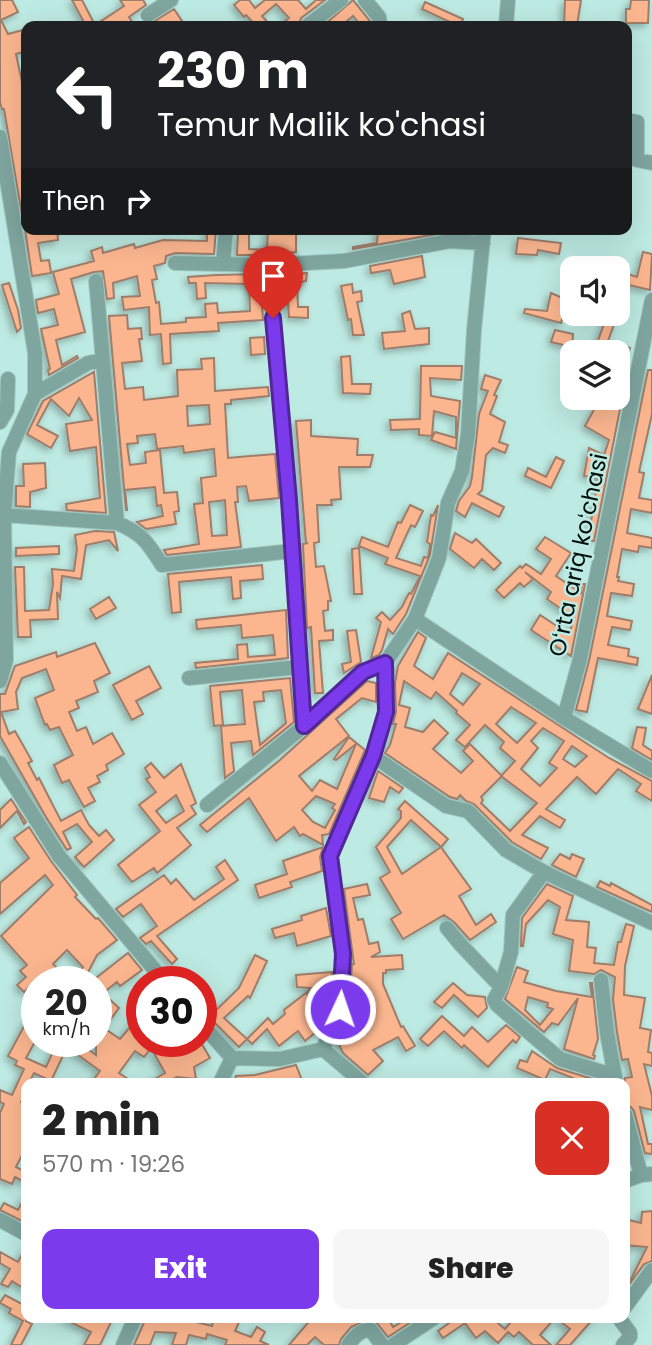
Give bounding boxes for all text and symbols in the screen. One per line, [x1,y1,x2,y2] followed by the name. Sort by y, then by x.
[157,37,309,105] text: 230 m
[42,49,133,140] icon: left
[157,102,486,147] text: Temur Malik ko'chasi
[119,182,157,220] icon: right
[42,183,105,219] text: Then
[243,246,303,318] pin
[560,256,630,410] map controls
[560,256,630,326] button: sound
[254,257,292,295] icon: arrive
[560,340,630,410] button: layers
[541,450,615,660] street label: Oʻrta ariq koʻchasi
[126,966,217,1057] speed limit sign: 30
[303,972,377,1046] position arrow
[45,978,88,1027] text: 20
[43,1016,90,1041] text: km/h
[42,1091,160,1150] text: 2 min
[535,1101,609,1175] button: close
[42,1148,185,1180] text: 570 m · 19:26
[42,1229,319,1309] button: Exit
[333,1229,609,1309] button: Share

